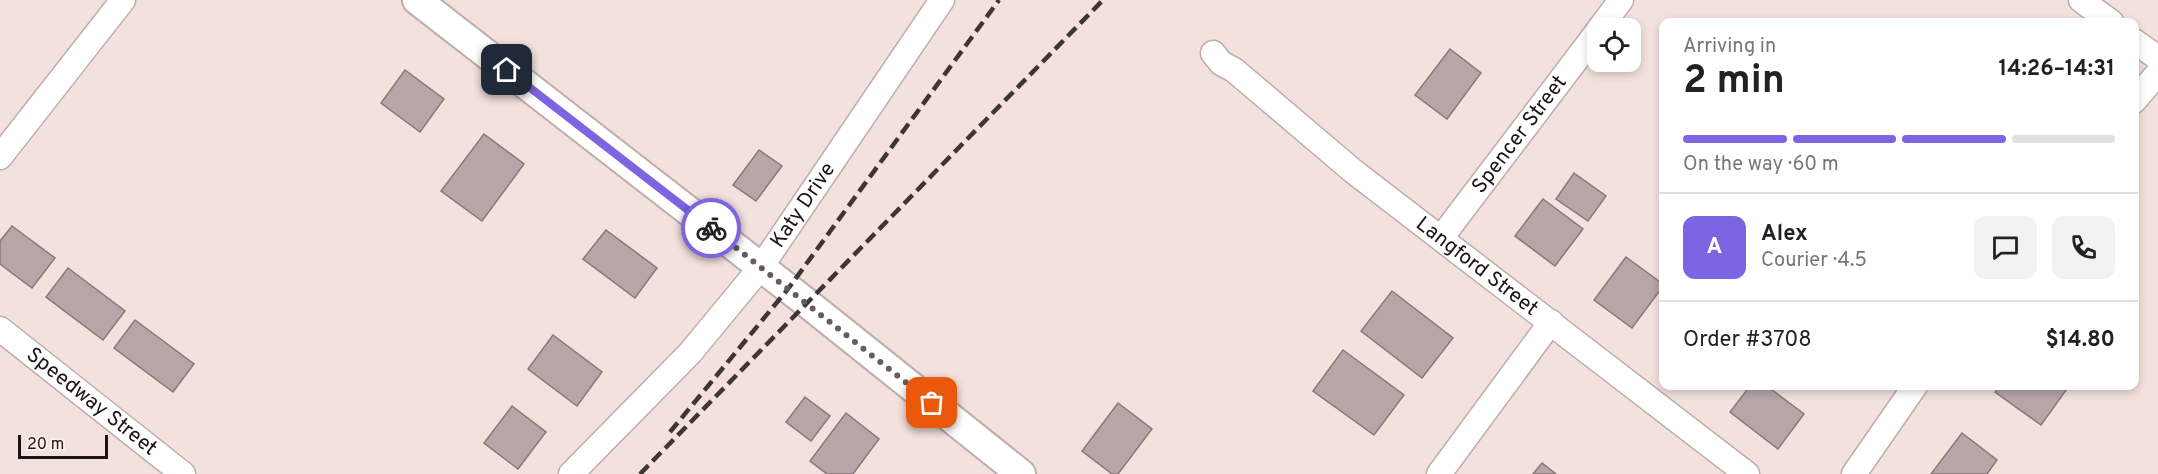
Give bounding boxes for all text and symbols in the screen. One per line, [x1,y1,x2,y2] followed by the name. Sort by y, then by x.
[1587,18,1641,72] map controls
[1587,18,1641,72] button: locate
[1683,34,1776,60] text: Arriving in
[481,44,532,95] pin
[490,53,523,86] icon: home
[1998,56,2115,83] text: 14:26–14:31
[1683,58,1785,107] text: 2 min
[1466,70,1573,199] street label: Spencer Street
[1683,152,1839,178] text: On the way · 60 m
[764,157,842,253] street label: Katy Drive
[681,198,741,258] courier
[1410,211,1544,322] street label: Langford Street
[695,212,728,245] icon: bike
[1974,216,2037,279] button: chat
[2052,216,2115,279] button: phone
[1761,221,1808,248] text: Alex
[1707,234,1722,261] text: A
[1761,248,1867,274] text: Courier · 4.5
[1683,327,1812,354] text: Order #3708
[2046,327,2115,354] text: $14.80
[21,341,163,462] street label: Speedway Street
[906,377,957,428] pin
[915,386,948,419] icon: bag
[18,432,108,460] scale bar
[27,435,64,455] text: 20 m

